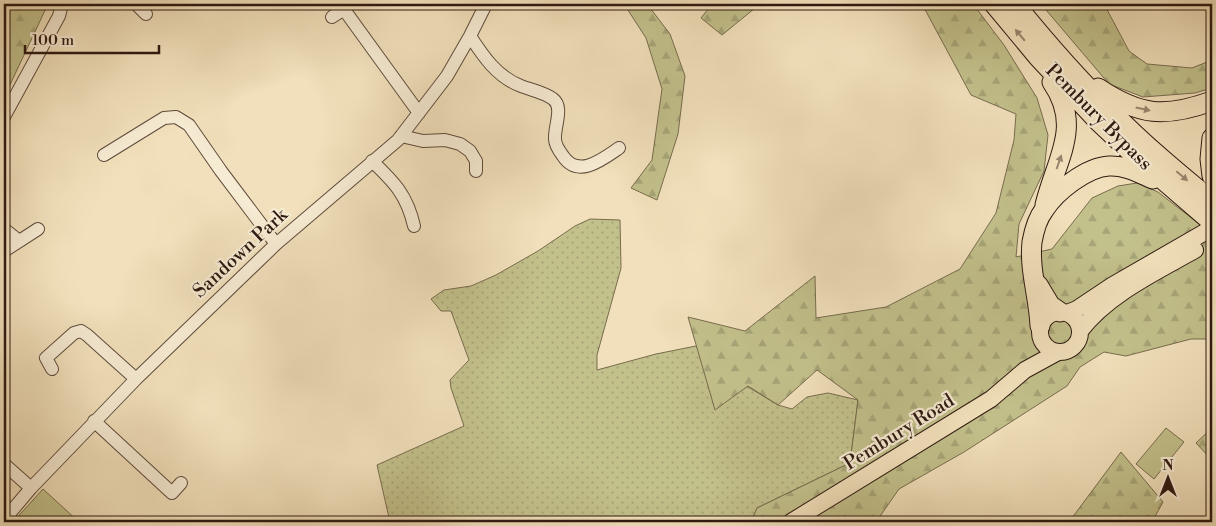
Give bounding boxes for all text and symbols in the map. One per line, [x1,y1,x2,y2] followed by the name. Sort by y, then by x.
[25,22,159,54] scale bar
[1014,29,1025,42] one-way arrow
[32,31,74,50] text: 100 m
[1041,59,1157,175] street label: Pembury Bypass
[1135,106,1151,114] one-way arrow
[1056,155,1063,170] one-way arrow
[1176,171,1189,182] one-way arrow
[188,202,293,303] street label: Sandown Park
[839,388,959,476] street label: Pembury Road
[1144,454,1194,504] north arrow
[1162,457,1174,475] text: N

